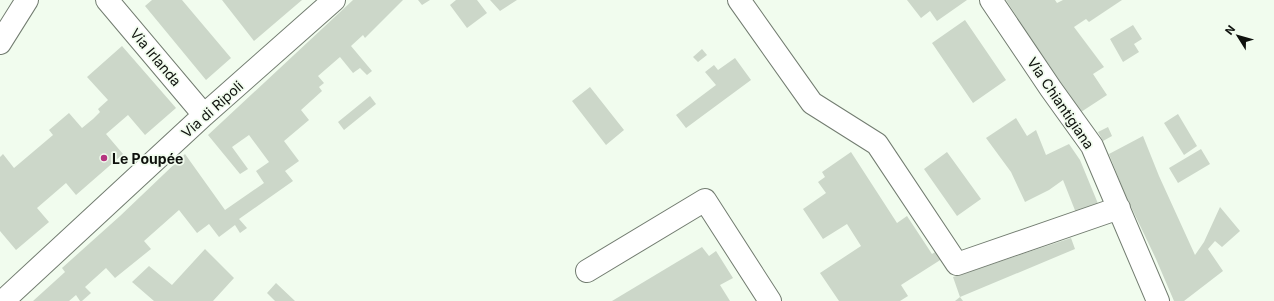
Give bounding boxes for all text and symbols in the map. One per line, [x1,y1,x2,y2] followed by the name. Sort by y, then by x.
[1218,16,1258,56] north arrow
[1222,22,1238,38] text: N
[127,25,185,89] street label: Via Irlanda
[1024,54,1098,152] street label: Via Chiantigiana
[178,77,246,141] street label: Via di Ripoli
[112,150,183,167] place label: Le Poupée
[99,153,109,163] marker: Le Poupée

